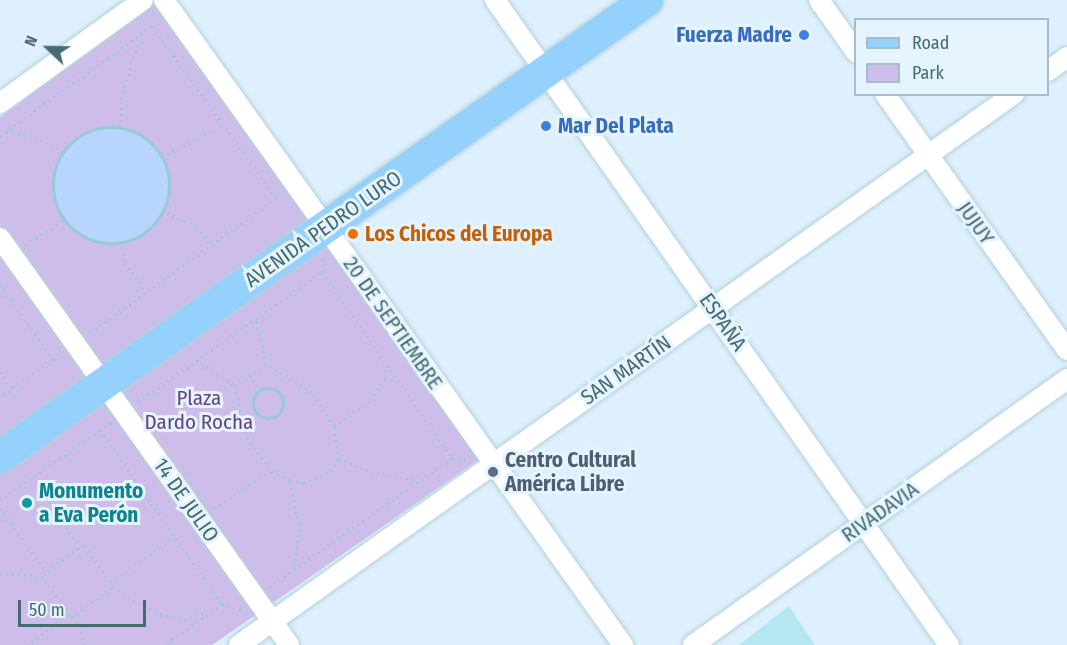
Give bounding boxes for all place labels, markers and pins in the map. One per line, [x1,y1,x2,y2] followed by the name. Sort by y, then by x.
[676,22,792,48] place label: Fuerza Madre
[797,28,811,42] marker: Fuerza Madre
[558,113,674,139] place label: Mar Del Plata
[539,119,553,133] marker: Mar Del Plata
[365,221,553,247] place label: Los Chicos del Europa
[346,227,360,241] marker: Los Chicos del Europa
[505,447,636,497] place label: Centro Cultural América Libre
[486,465,500,479] marker: Centro Cultural América Libre
[39,478,143,528] place label: Monumento a Eva Perón
[20,496,34,510] marker: Monumento a Eva Perón

